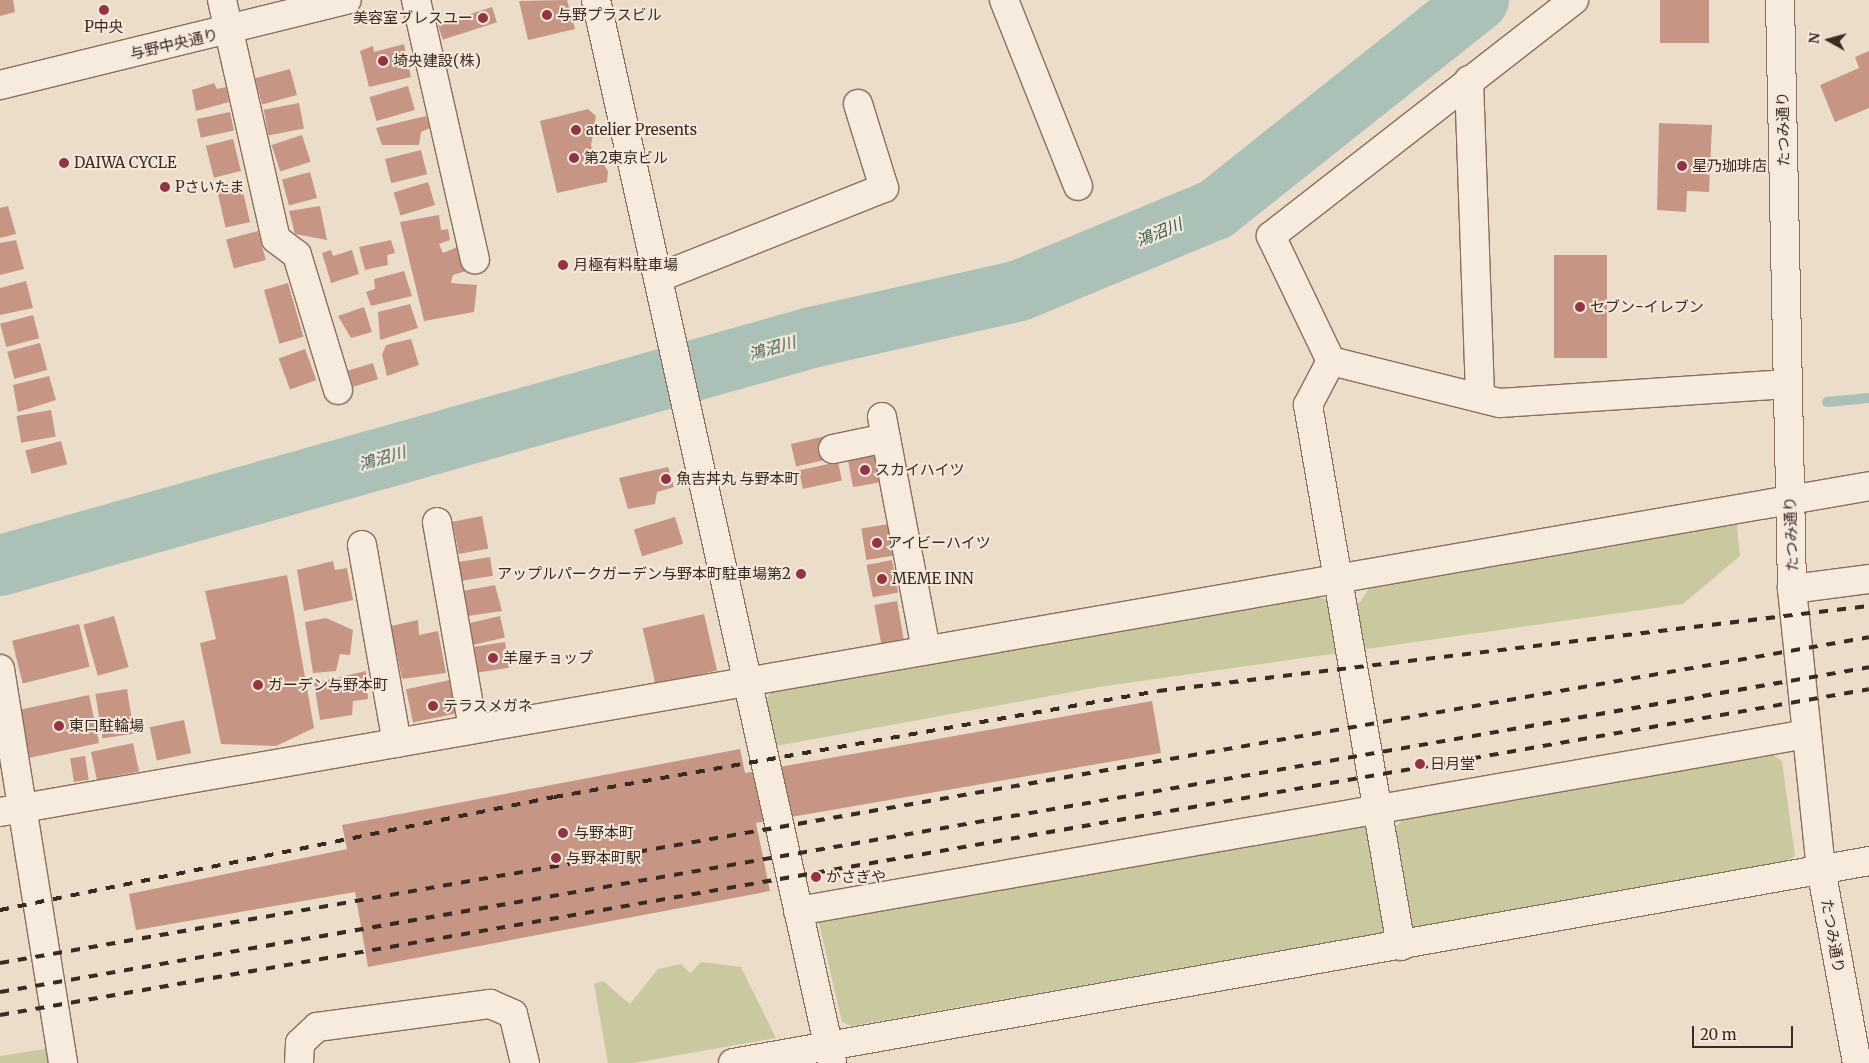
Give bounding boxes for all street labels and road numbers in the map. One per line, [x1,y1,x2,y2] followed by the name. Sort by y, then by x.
[128,25,220,63] street label: 与野中央通り
[1773,91,1793,167] street label: たつみ通り
[1781,496,1801,572] street label: たつみ通り
[1818,898,1848,974] street label: たつみ通り

